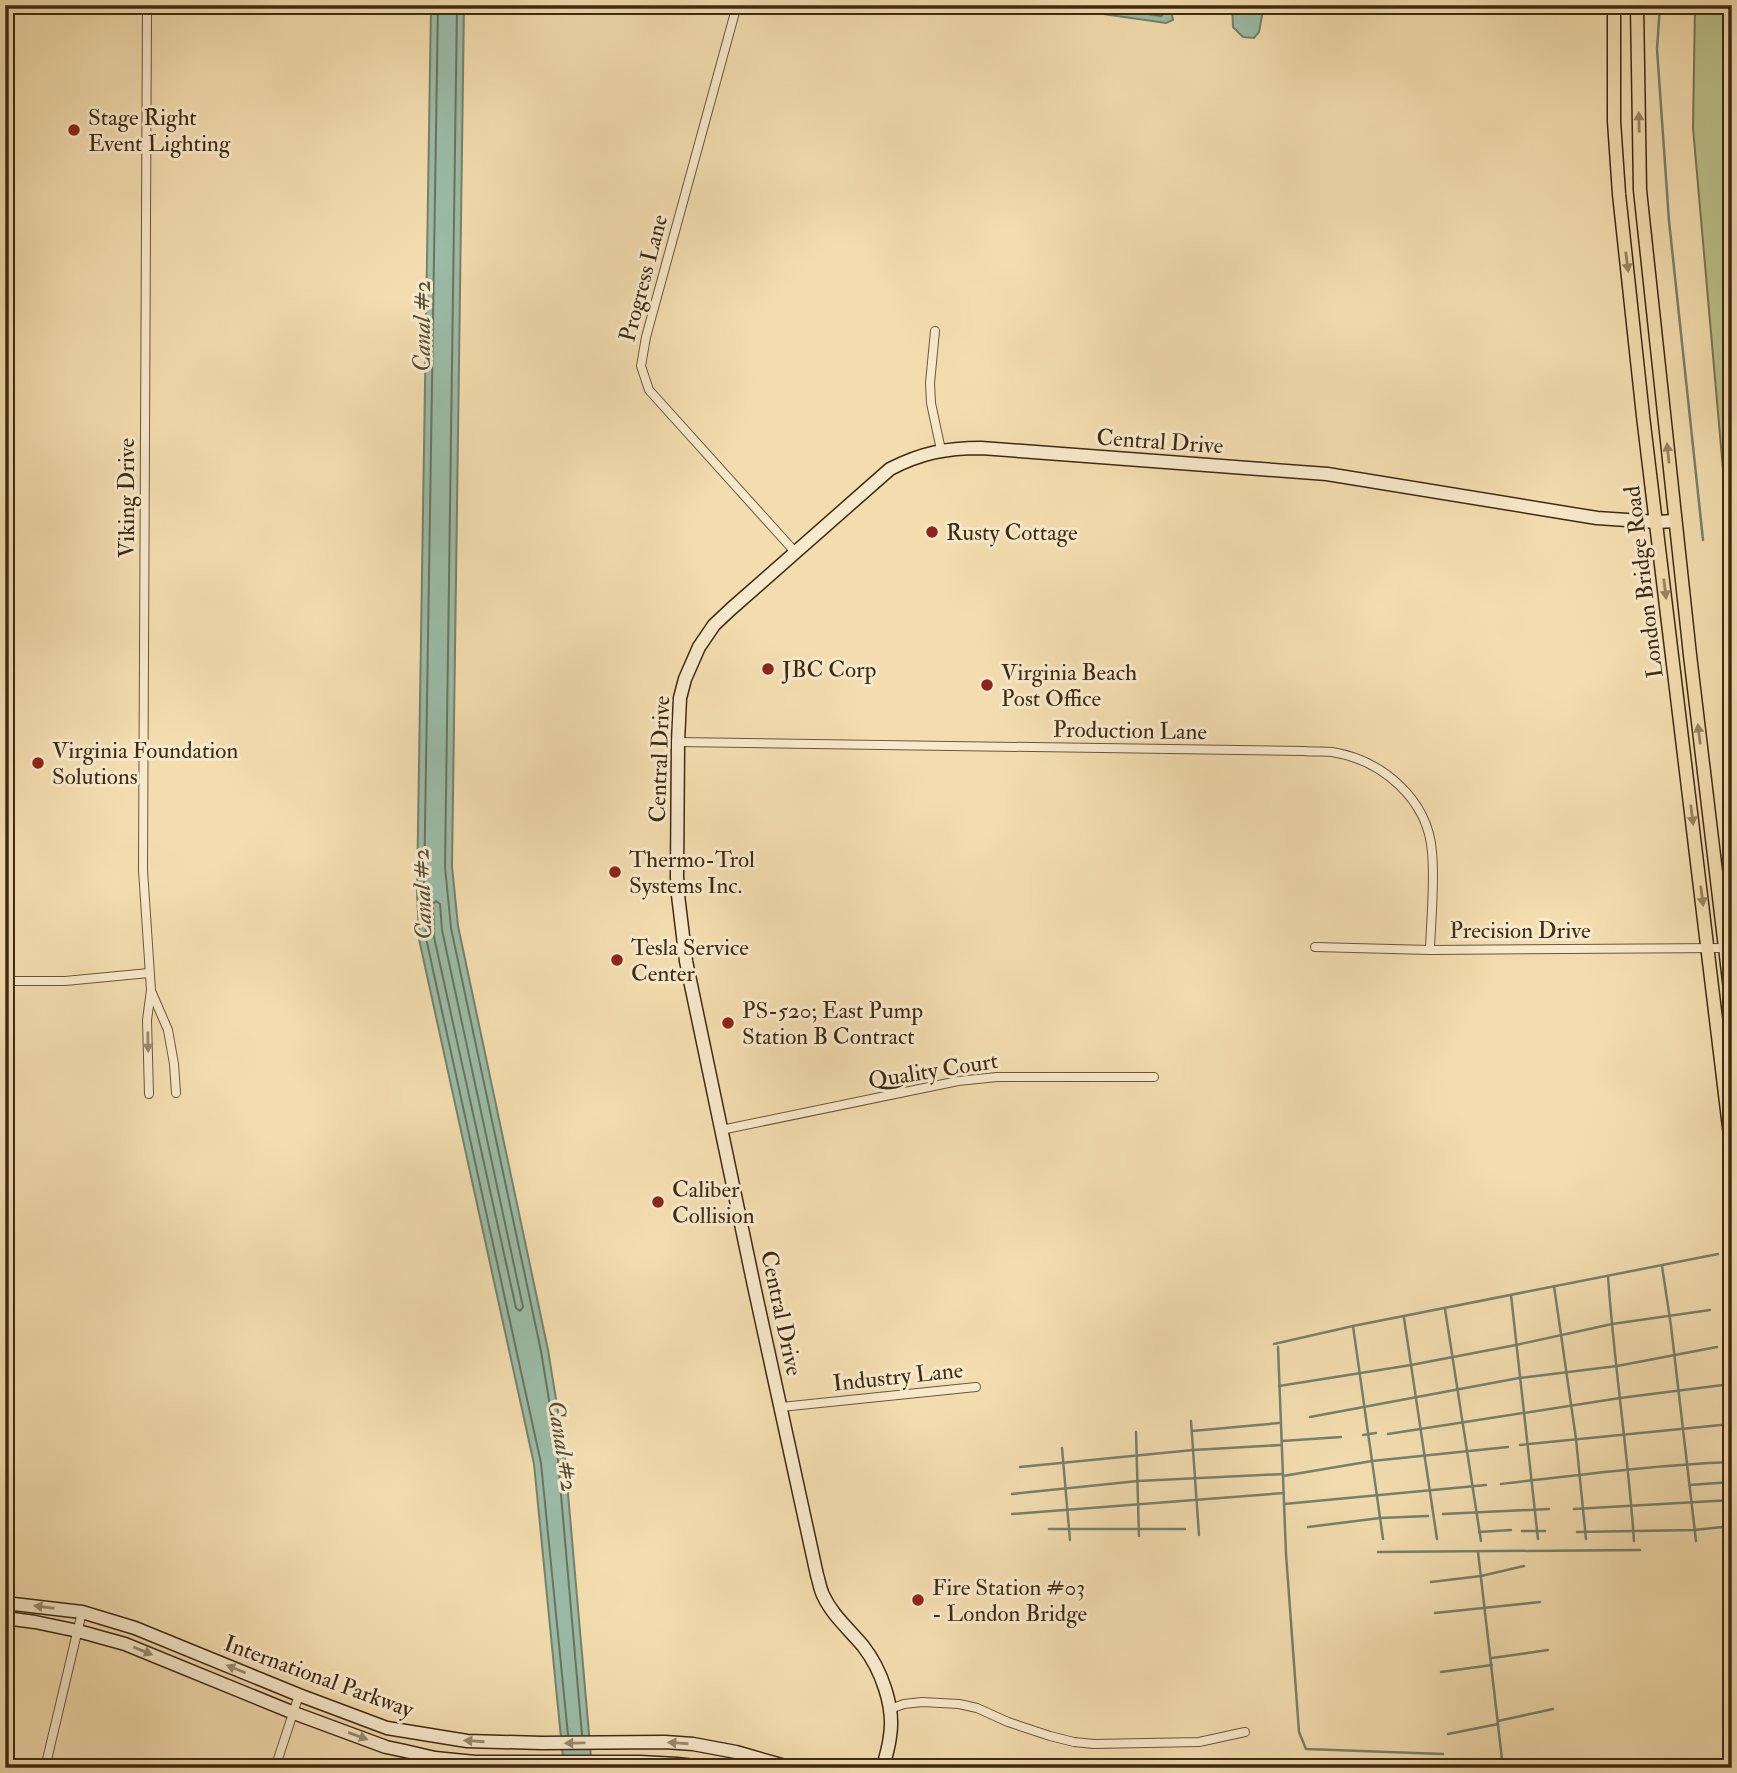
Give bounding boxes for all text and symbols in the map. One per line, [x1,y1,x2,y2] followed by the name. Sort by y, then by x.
[88,103,231,158] place label: Stage Right Event Lighting
[1633,111,1644,133] one-way arrow
[66,122,82,138] marker: Stage Right Event Lighting
[613,211,674,345] street label: Progress Lane
[1621,251,1632,273] one-way arrow
[407,280,438,372] water label: Canal #2
[1096,423,1225,460] street label: Central Drive
[112,438,141,558] street label: Viking Drive
[1662,442,1673,464] one-way arrow
[1617,484,1670,680] street label: London Bridge Road
[946,518,1078,547] place label: Rusty Cottage
[924,524,940,540] marker: Rusty Cottage
[1660,579,1671,601] one-way arrow
[781,655,876,685] place label: JBC Corp
[1001,658,1137,713] place label: Virginia Beach Post Office
[760,661,776,677] marker: JBC Corp
[979,677,995,693] marker: Virginia Beach Post Office
[643,695,676,823] street label: Central Drive
[1053,715,1208,746] street label: Production Lane
[1694,723,1705,745] one-way arrow
[52,736,238,791] place label: Virginia Foundation Solutions
[30,755,46,771] marker: Virginia Foundation Solutions
[1687,805,1698,827] one-way arrow
[629,845,755,900] place label: Thermo-Trol Systems Inc.
[405,848,440,940] water label: Canal #2
[607,864,623,880] marker: Thermo-Trol Systems Inc.
[1696,885,1707,907] one-way arrow
[1449,916,1591,945] street label: Precision Drive
[631,933,749,988] place label: Tesla Service Center
[609,952,625,968] marker: Tesla Service Center
[742,996,923,1051] place label: PS-520; East Pump Station B Contract
[720,1015,736,1031] marker: PS-520; East Pump Station B Contract
[142,1031,153,1053] one-way arrow
[866,1046,1000,1095] street label: Quality Court
[672,1175,755,1230] place label: Caliber Collision
[650,1194,666,1210] marker: Caliber Collision
[754,1248,809,1379] street label: Central Drive
[832,1355,965,1398] street label: Industry Lane
[540,1398,585,1494] water label: Canal #2
[932,1573,1087,1628] place label: Fire Station #03 - London Bridge
[910,1592,926,1608] marker: Fire Station #03 - London Bridge
[32,1602,54,1613] one-way arrow
[220,1629,418,1725] street label: International Parkway
[133,1645,153,1657] one-way arrow
[225,1663,246,1674] one-way arrow
[348,1731,369,1742] one-way arrow
[463,1735,485,1746] one-way arrow
[564,1737,586,1748] one-way arrow
[667,1737,689,1748] one-way arrow

